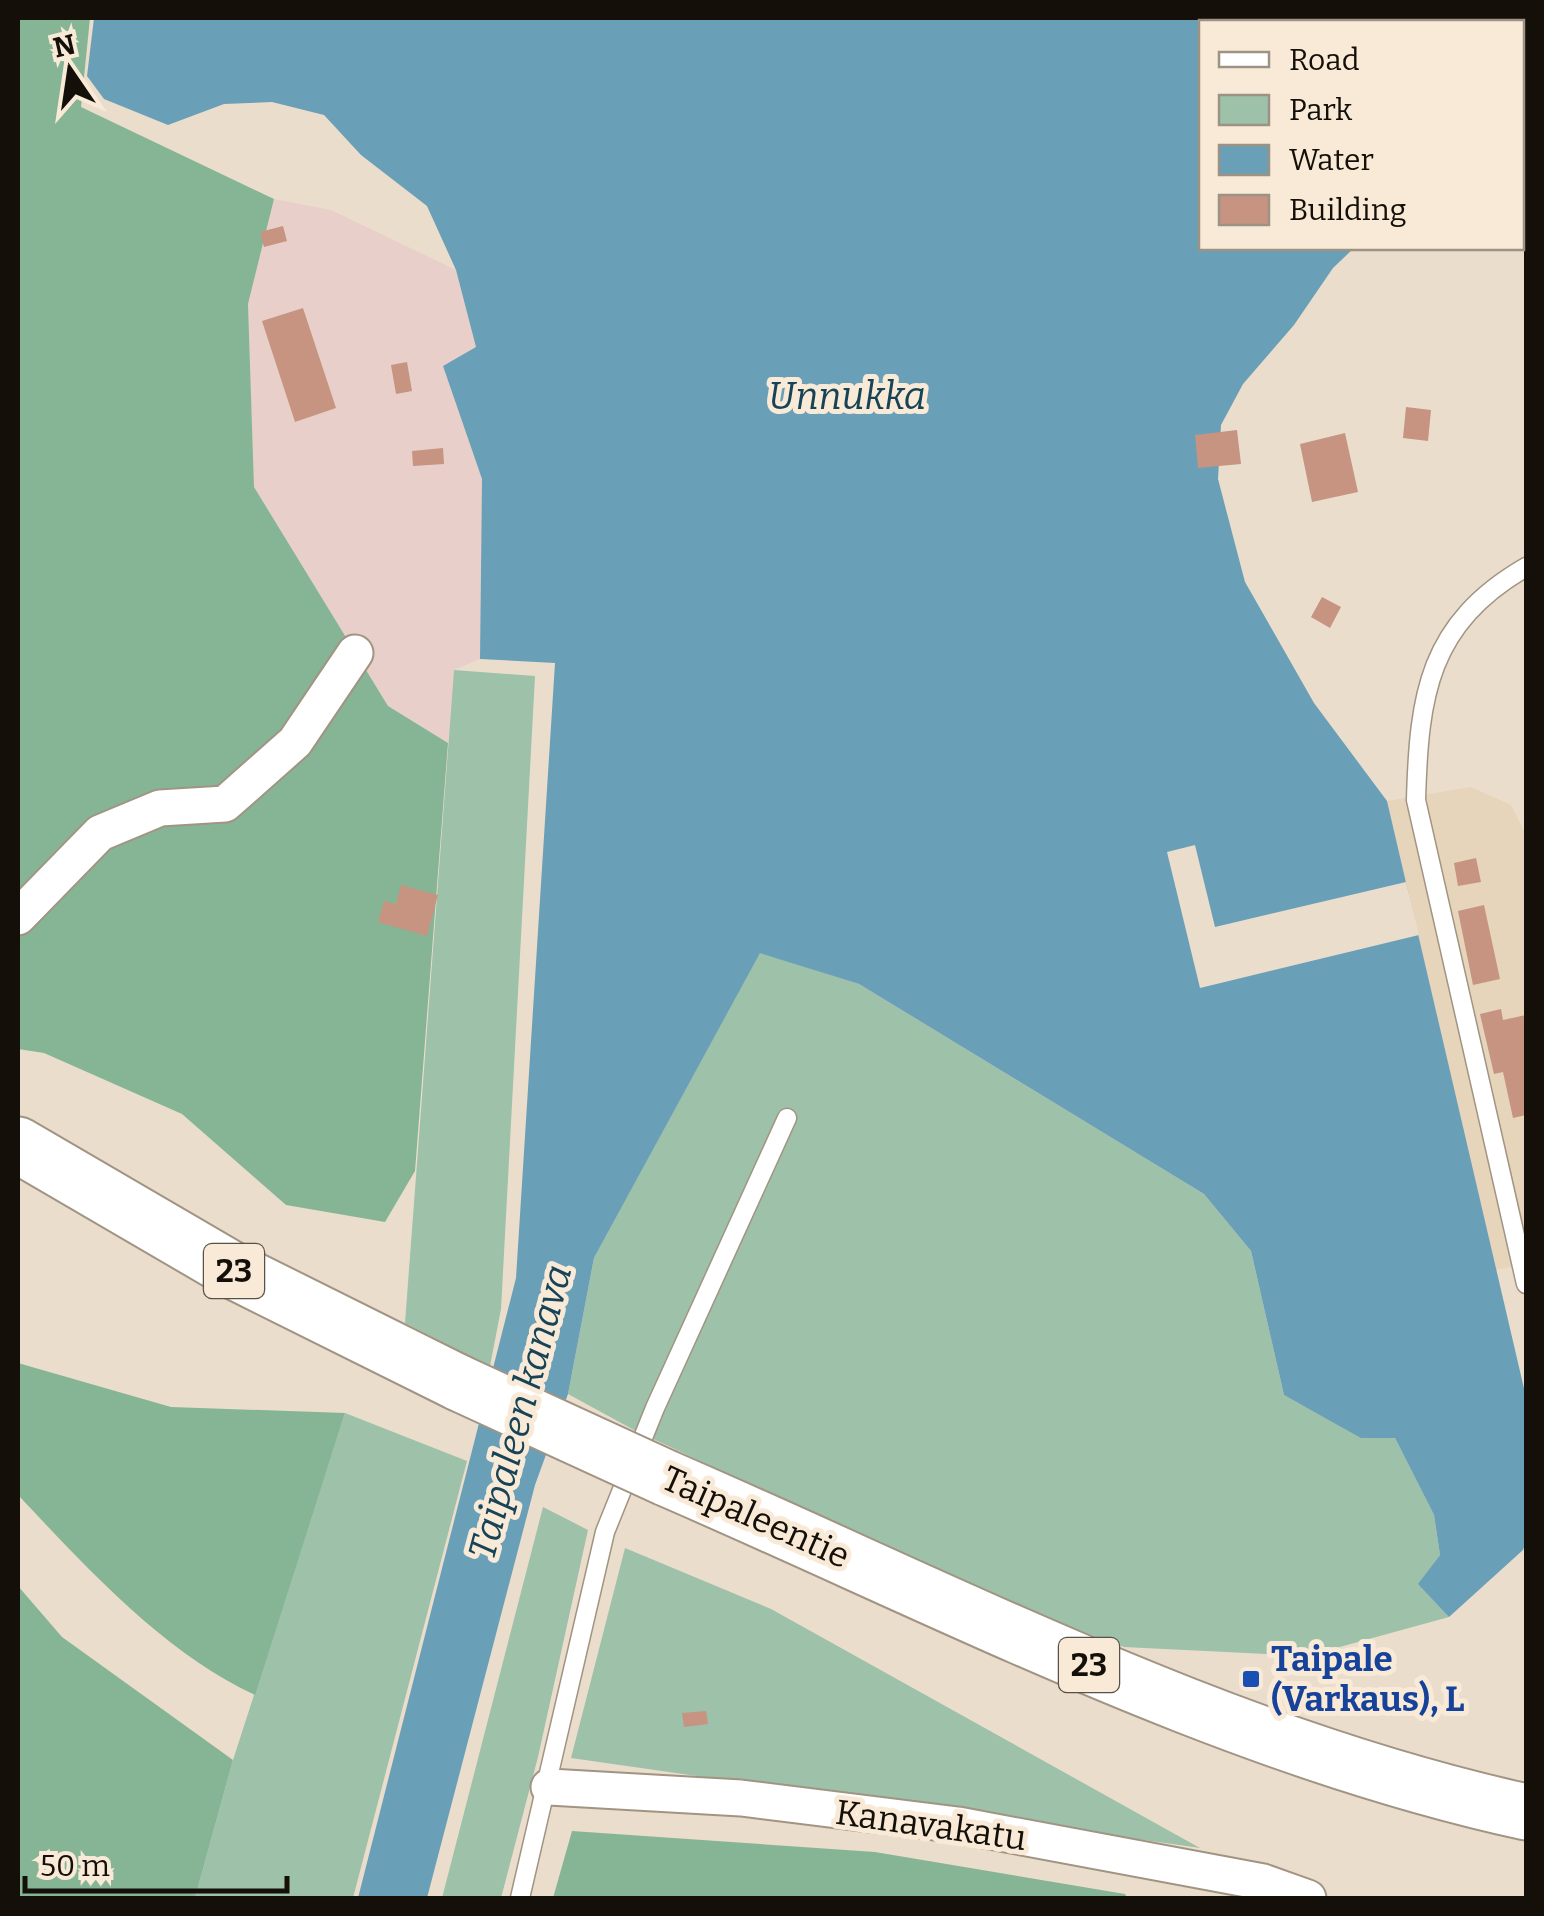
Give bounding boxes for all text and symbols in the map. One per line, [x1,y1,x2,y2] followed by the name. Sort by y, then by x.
[20,20,120,120] north arrow
[1199,20,1524,250] legend
[50,28,79,65] text: N
[1289,42,1360,78] text: Road
[1289,92,1352,128] text: Park
[1289,142,1374,178] text: Water
[1289,192,1407,228] text: Building
[768,373,926,419] water label: Unnukka
[204,1244,264,1298] road number: 23
[459,1260,581,1564] water label: Taipaleen kanava
[656,1457,856,1577] street label: Taipaleentie
[1059,1638,1119,1692] road number: 23
[1271,1638,1464,1720] place label: Taipale (Varkaus), L
[1240,1668,1262,1690] marker: Taipale (Varkaus), L
[833,1791,1029,1859] street label: Kanavakatu
[25,1831,288,1893] scale bar
[40,1848,110,1884] text: 50 m

